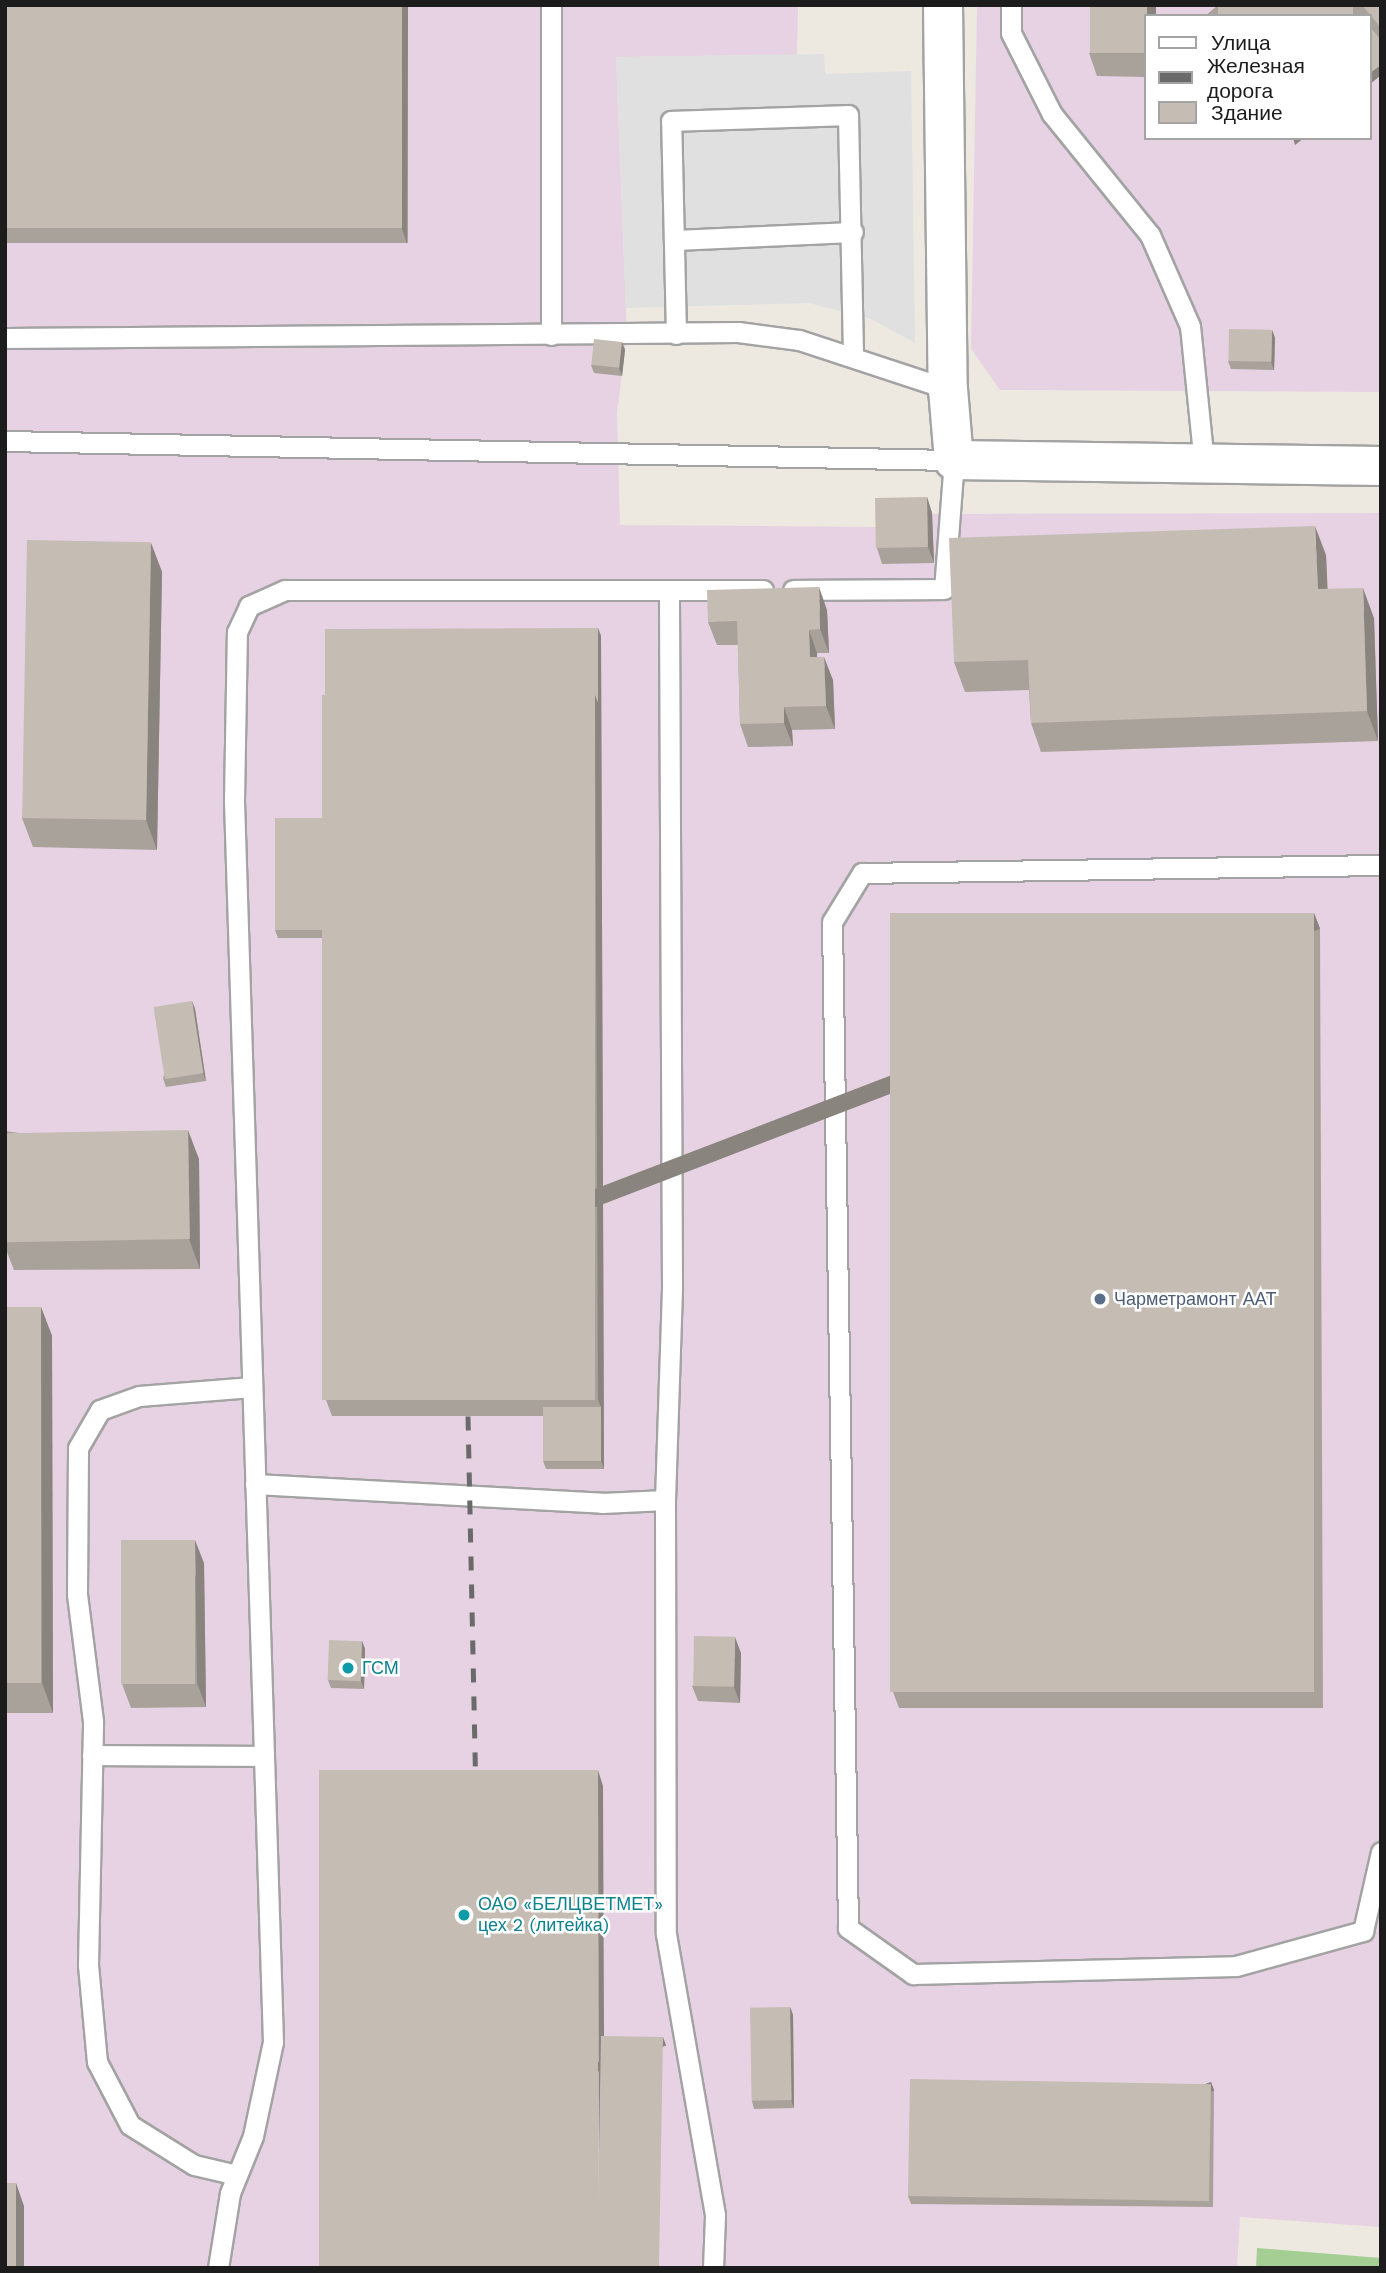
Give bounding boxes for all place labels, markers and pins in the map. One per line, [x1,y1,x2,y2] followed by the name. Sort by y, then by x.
[1114,1288,1276,1310] place label: Чарметрамонт ААТ
[1092,1291,1108,1307] marker: Чарметрамонт ААТ
[362,1657,399,1679] place label: ГСМ
[340,1660,356,1676] marker: ГСМ
[478,1894,663,1937] place label: ОАО «БЕЛЦВЕТМЕТ» цех 2 (литейка)
[456,1907,472,1923] marker: ОАО «БЕЛЦВЕТМЕТ» цех 2 (литейка)

